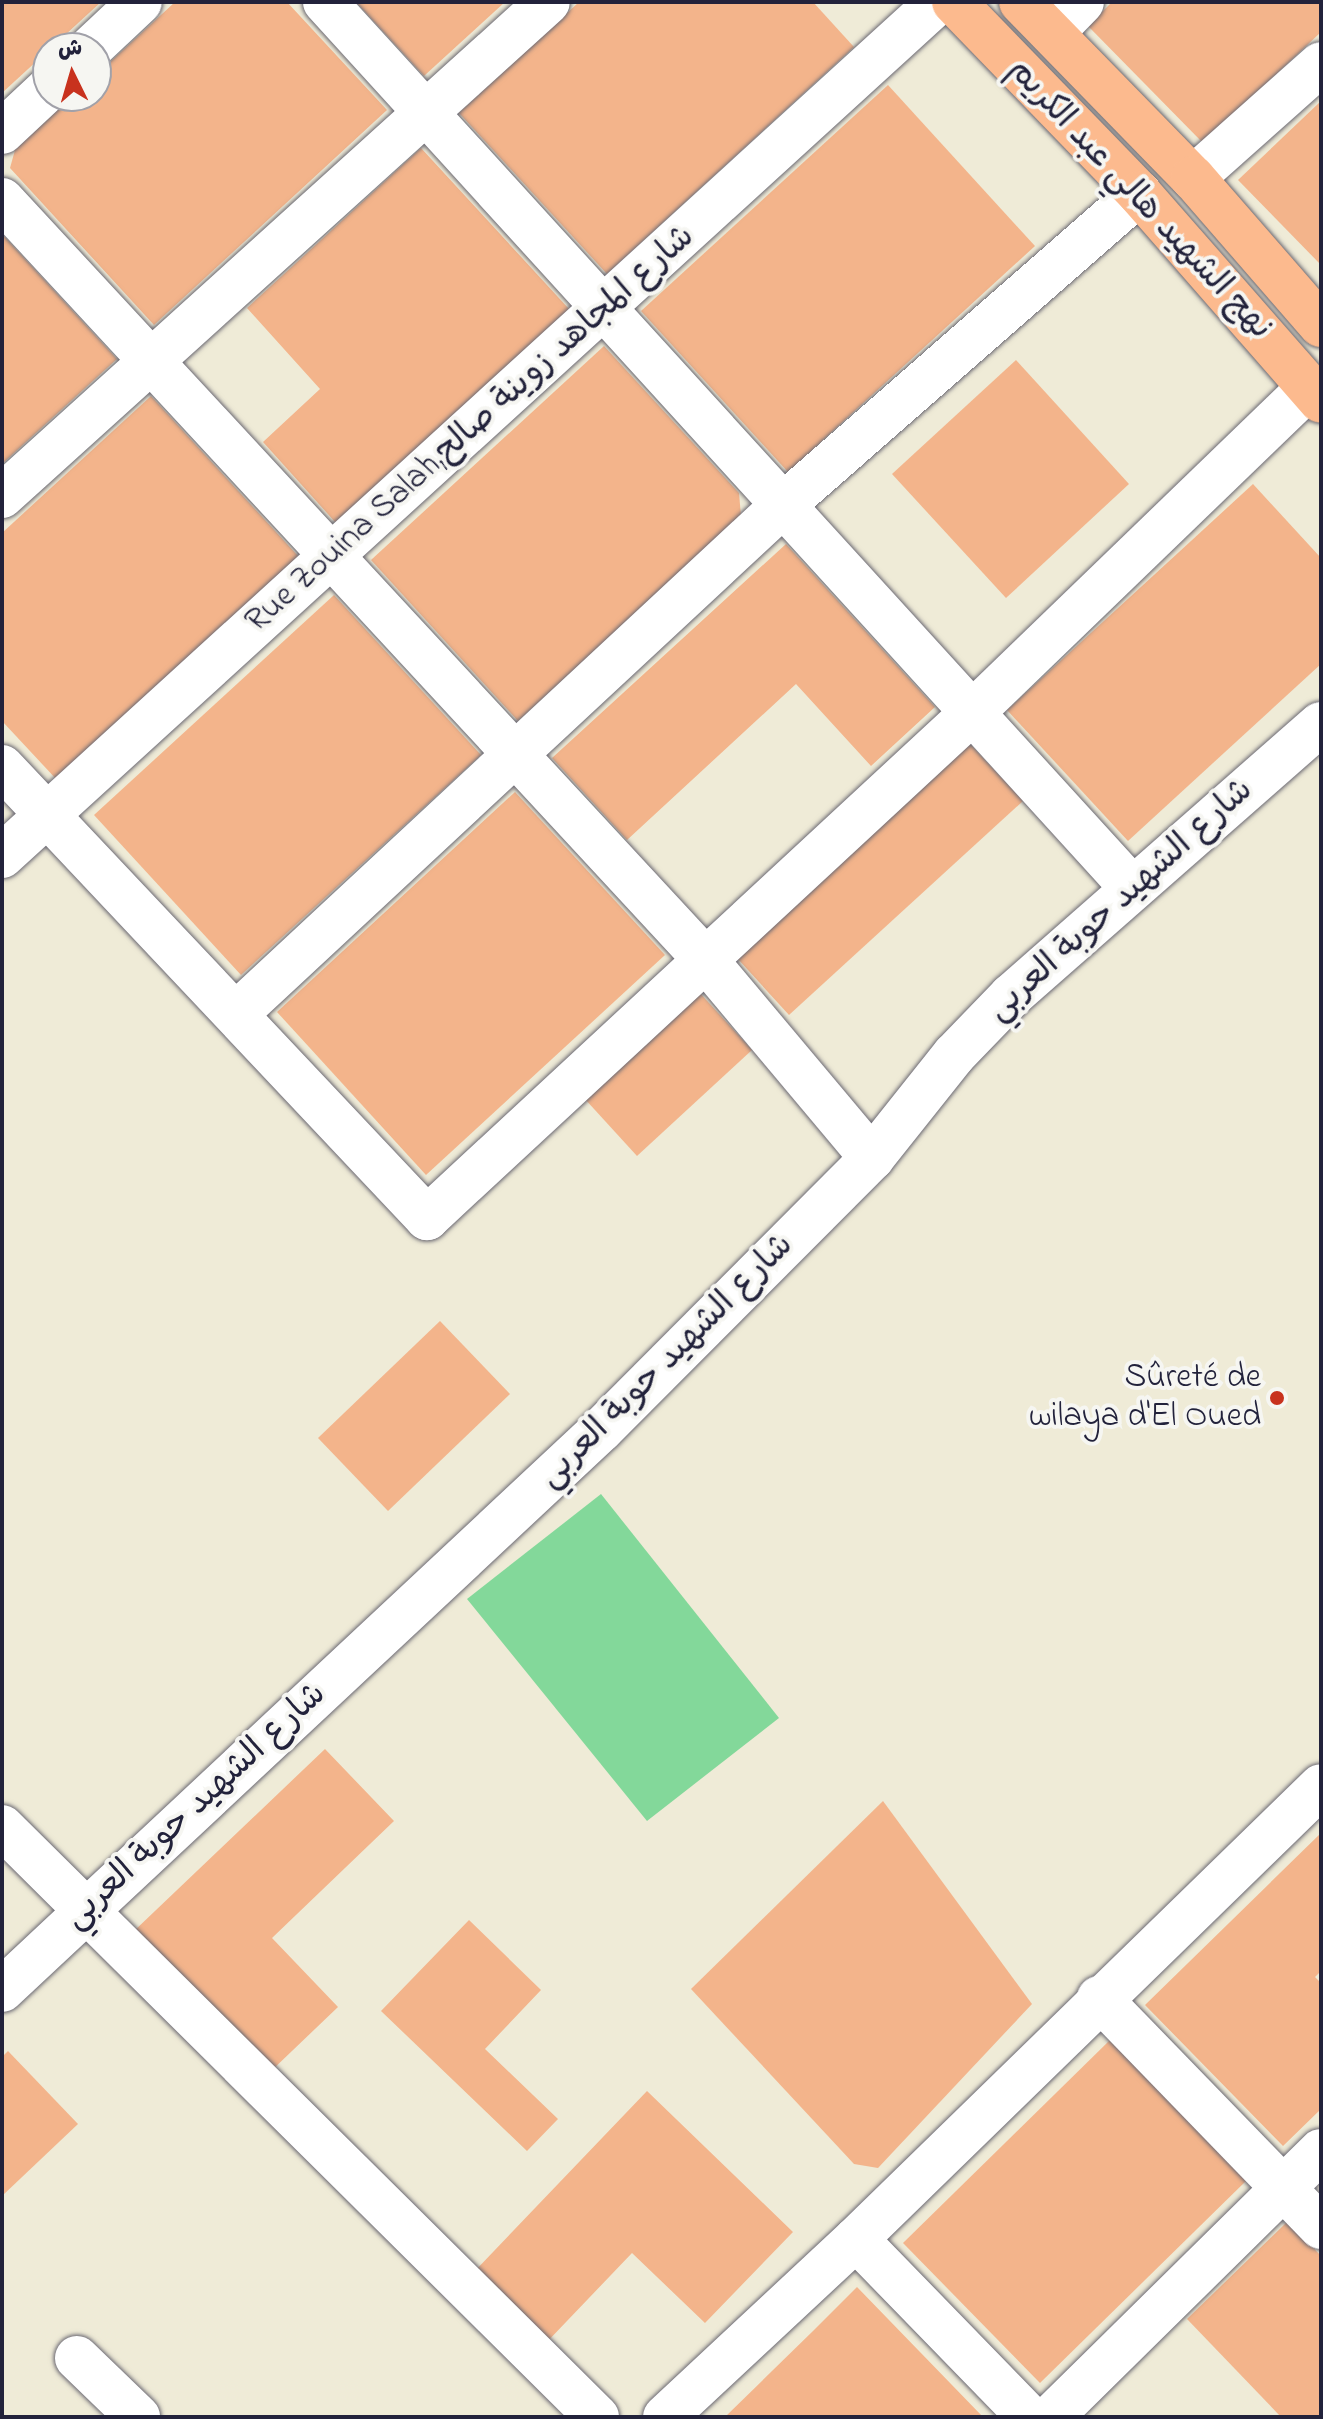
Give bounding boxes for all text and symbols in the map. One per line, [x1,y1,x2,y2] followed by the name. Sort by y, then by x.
[32,32,112,112] north arrow
[57,33,84,67] text: ش
[998,51,1280,349] street label: نهج الشهيد هالي عبد الكريم
[238,217,704,643] street label: Rue Zouina Salah,شارع المجاهد زوينة صالح
[980,771,1262,1031] street label: شارع الشهيد حوبة العربي
[531,1226,803,1498] street label: شارع الشهيد حوبة العربي
[1029,1358,1261,1438] place label: Sûreté de wilaya d'El Oued
[1268,1389,1286,1407] marker: Sûreté de wilaya d'El Oued
[56,1675,336,1939] street label: شارع الشهيد حوبة العربي

